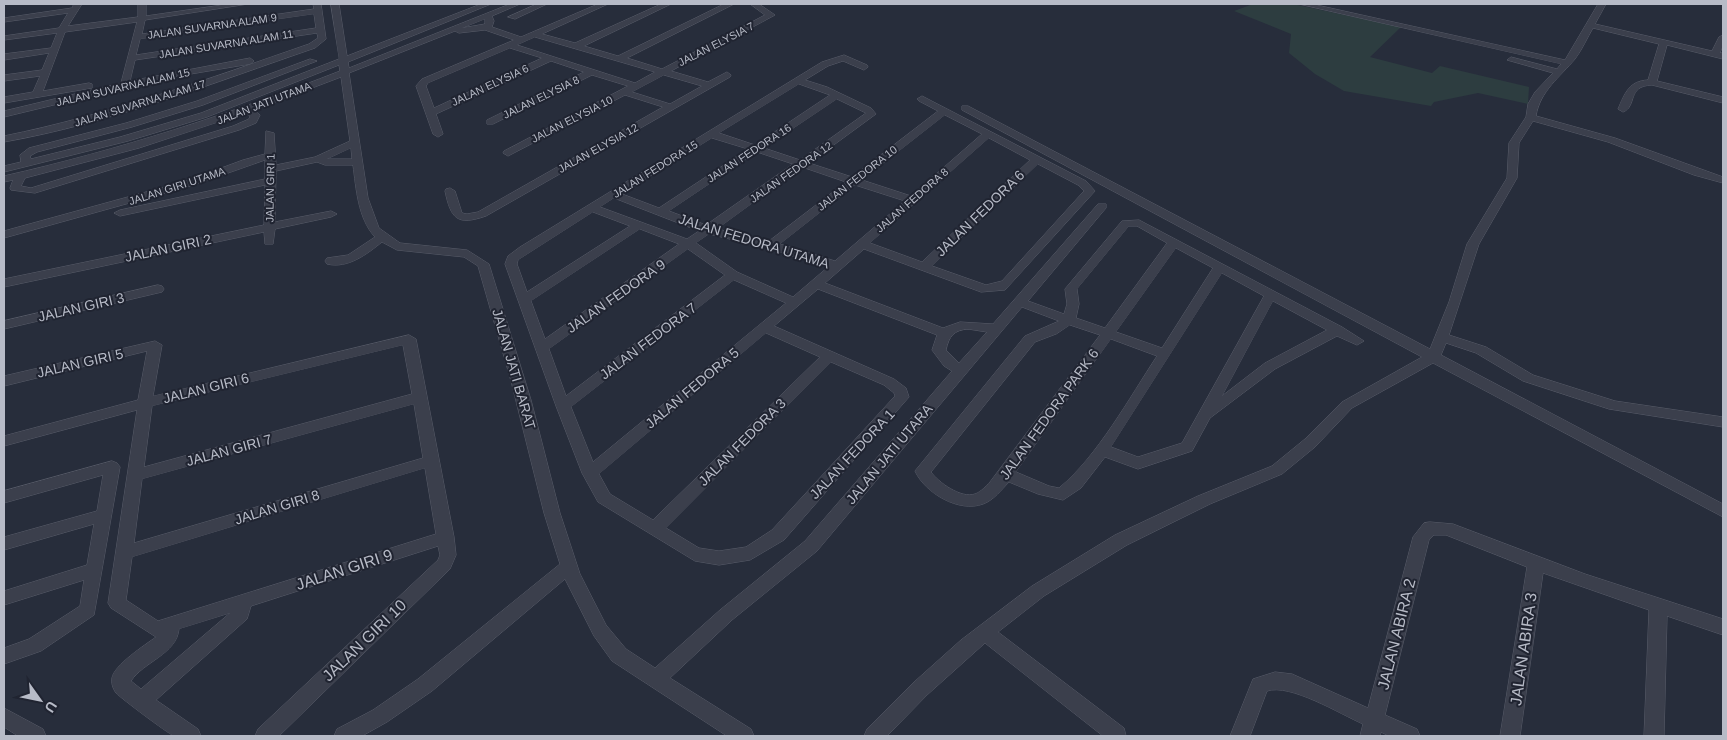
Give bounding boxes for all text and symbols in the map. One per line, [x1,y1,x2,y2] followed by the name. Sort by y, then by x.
[146,11,278,41] street label: JALAN SUVARNA ALAM 9
[676,20,756,68] street label: JALAN ELYSIA 7
[158,27,294,61] street label: JALAN SUVARNA ALAM 11
[450,62,530,108] street label: JALAN ELYSIA 6
[55,66,191,108] street label: JALAN SUVARNA ALAM 15
[501,73,581,121] street label: JALAN ELYSIA 8
[73,77,207,129] street label: JALAN SUVARNA ALAM 17
[215,79,313,126] street label: JALAN JATI UTAMA
[529,93,615,145] street label: JALAN ELYSIA 10
[556,121,640,175] street label: JALAN ELYSIA 12
[705,121,793,185] street label: JALAN FEDORA 16
[610,138,700,200] street label: JALAN FEDORA 15
[747,139,835,205] street label: JALAN FEDORA 12
[815,143,899,213] street label: JALAN FEDORA 10
[263,153,277,223] street label: JALAN GIRI 1
[127,165,227,207] street label: JALAN GIRI UTAMA
[873,165,951,235] street label: JALAN FEDORA 8
[932,167,1028,259] street label: JALAN FEDORA 6
[677,210,832,272] street label: JALAN FEDORA UTAMA
[123,231,213,265] street label: JALAN GIRI 2
[564,256,669,336] street label: JALAN FEDORA 9
[36,289,126,325] street label: JALAN GIRI 3
[597,299,700,383] street label: JALAN FEDORA 7
[489,307,539,432] street label: JALAN JATI BARAT
[642,344,742,432] street label: JALAN FEDORA 5
[35,345,125,381] street label: JALAN GIRI 5
[996,345,1102,482] street label: JALAN FEDORA PARK 6
[161,370,251,406] street label: JALAN GIRI 6
[695,395,789,489] street label: JALAN FEDORA 3
[843,400,936,507] street label: JALAN JATI UTARA
[806,406,898,502] street label: JALAN FEDORA 1
[184,431,274,469] street label: JALAN GIRI 7
[233,486,322,528] street label: JALAN GIRI 8
[294,546,395,593] street label: JALAN GIRI 9
[1374,577,1419,691] street label: JALAN ABIRA 2
[1507,591,1540,707] street label: JALAN ABIRA 3
[319,596,410,684] street label: JALAN GIRI 10
[15,675,65,725] north arrow
[41,698,60,716] text: U

